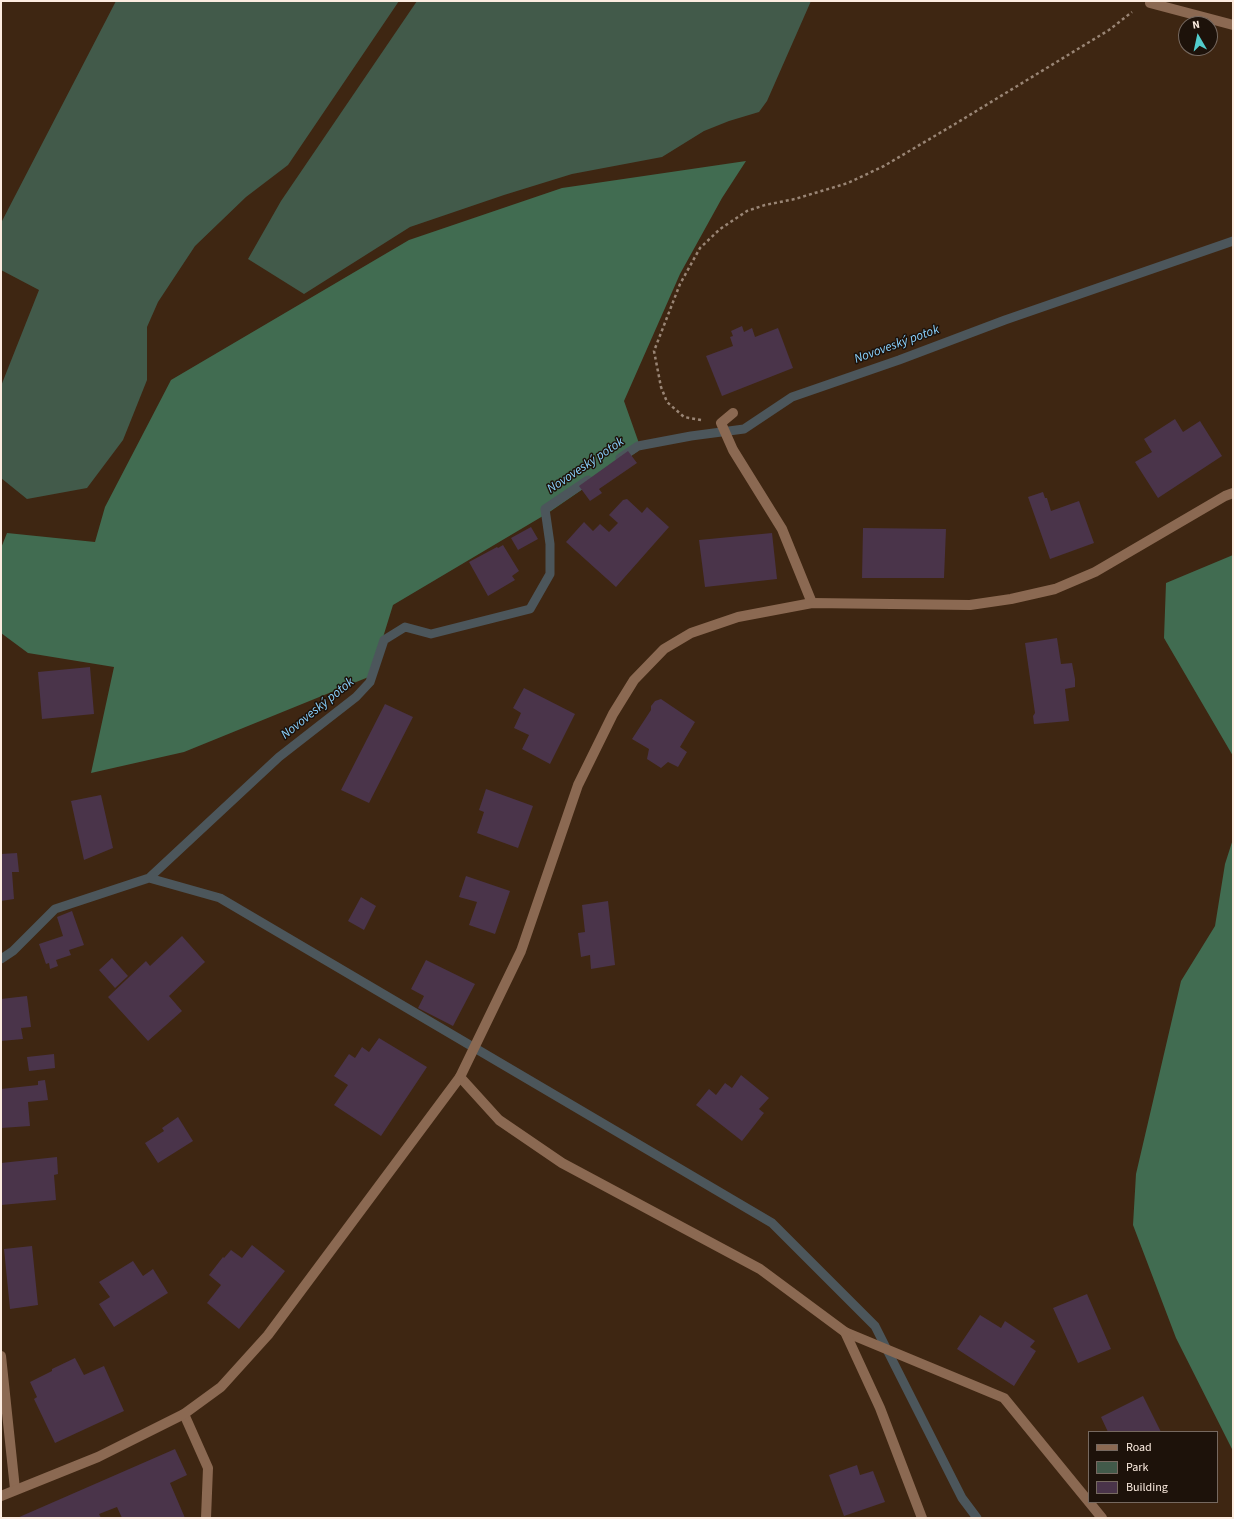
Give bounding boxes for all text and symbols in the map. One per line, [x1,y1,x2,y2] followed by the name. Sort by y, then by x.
[1178,16,1218,56] north arrow
[1191,17,1201,33] text: N
[852,322,942,368] water label: Novoveský potok
[545,435,627,497] water label: Novoveský potok
[278,675,358,743] water label: Novoveský potok
[1088,1431,1218,1503] legend
[1126,1439,1152,1456] text: Road
[1126,1459,1148,1476] text: Park
[1126,1479,1168,1496] text: Building

